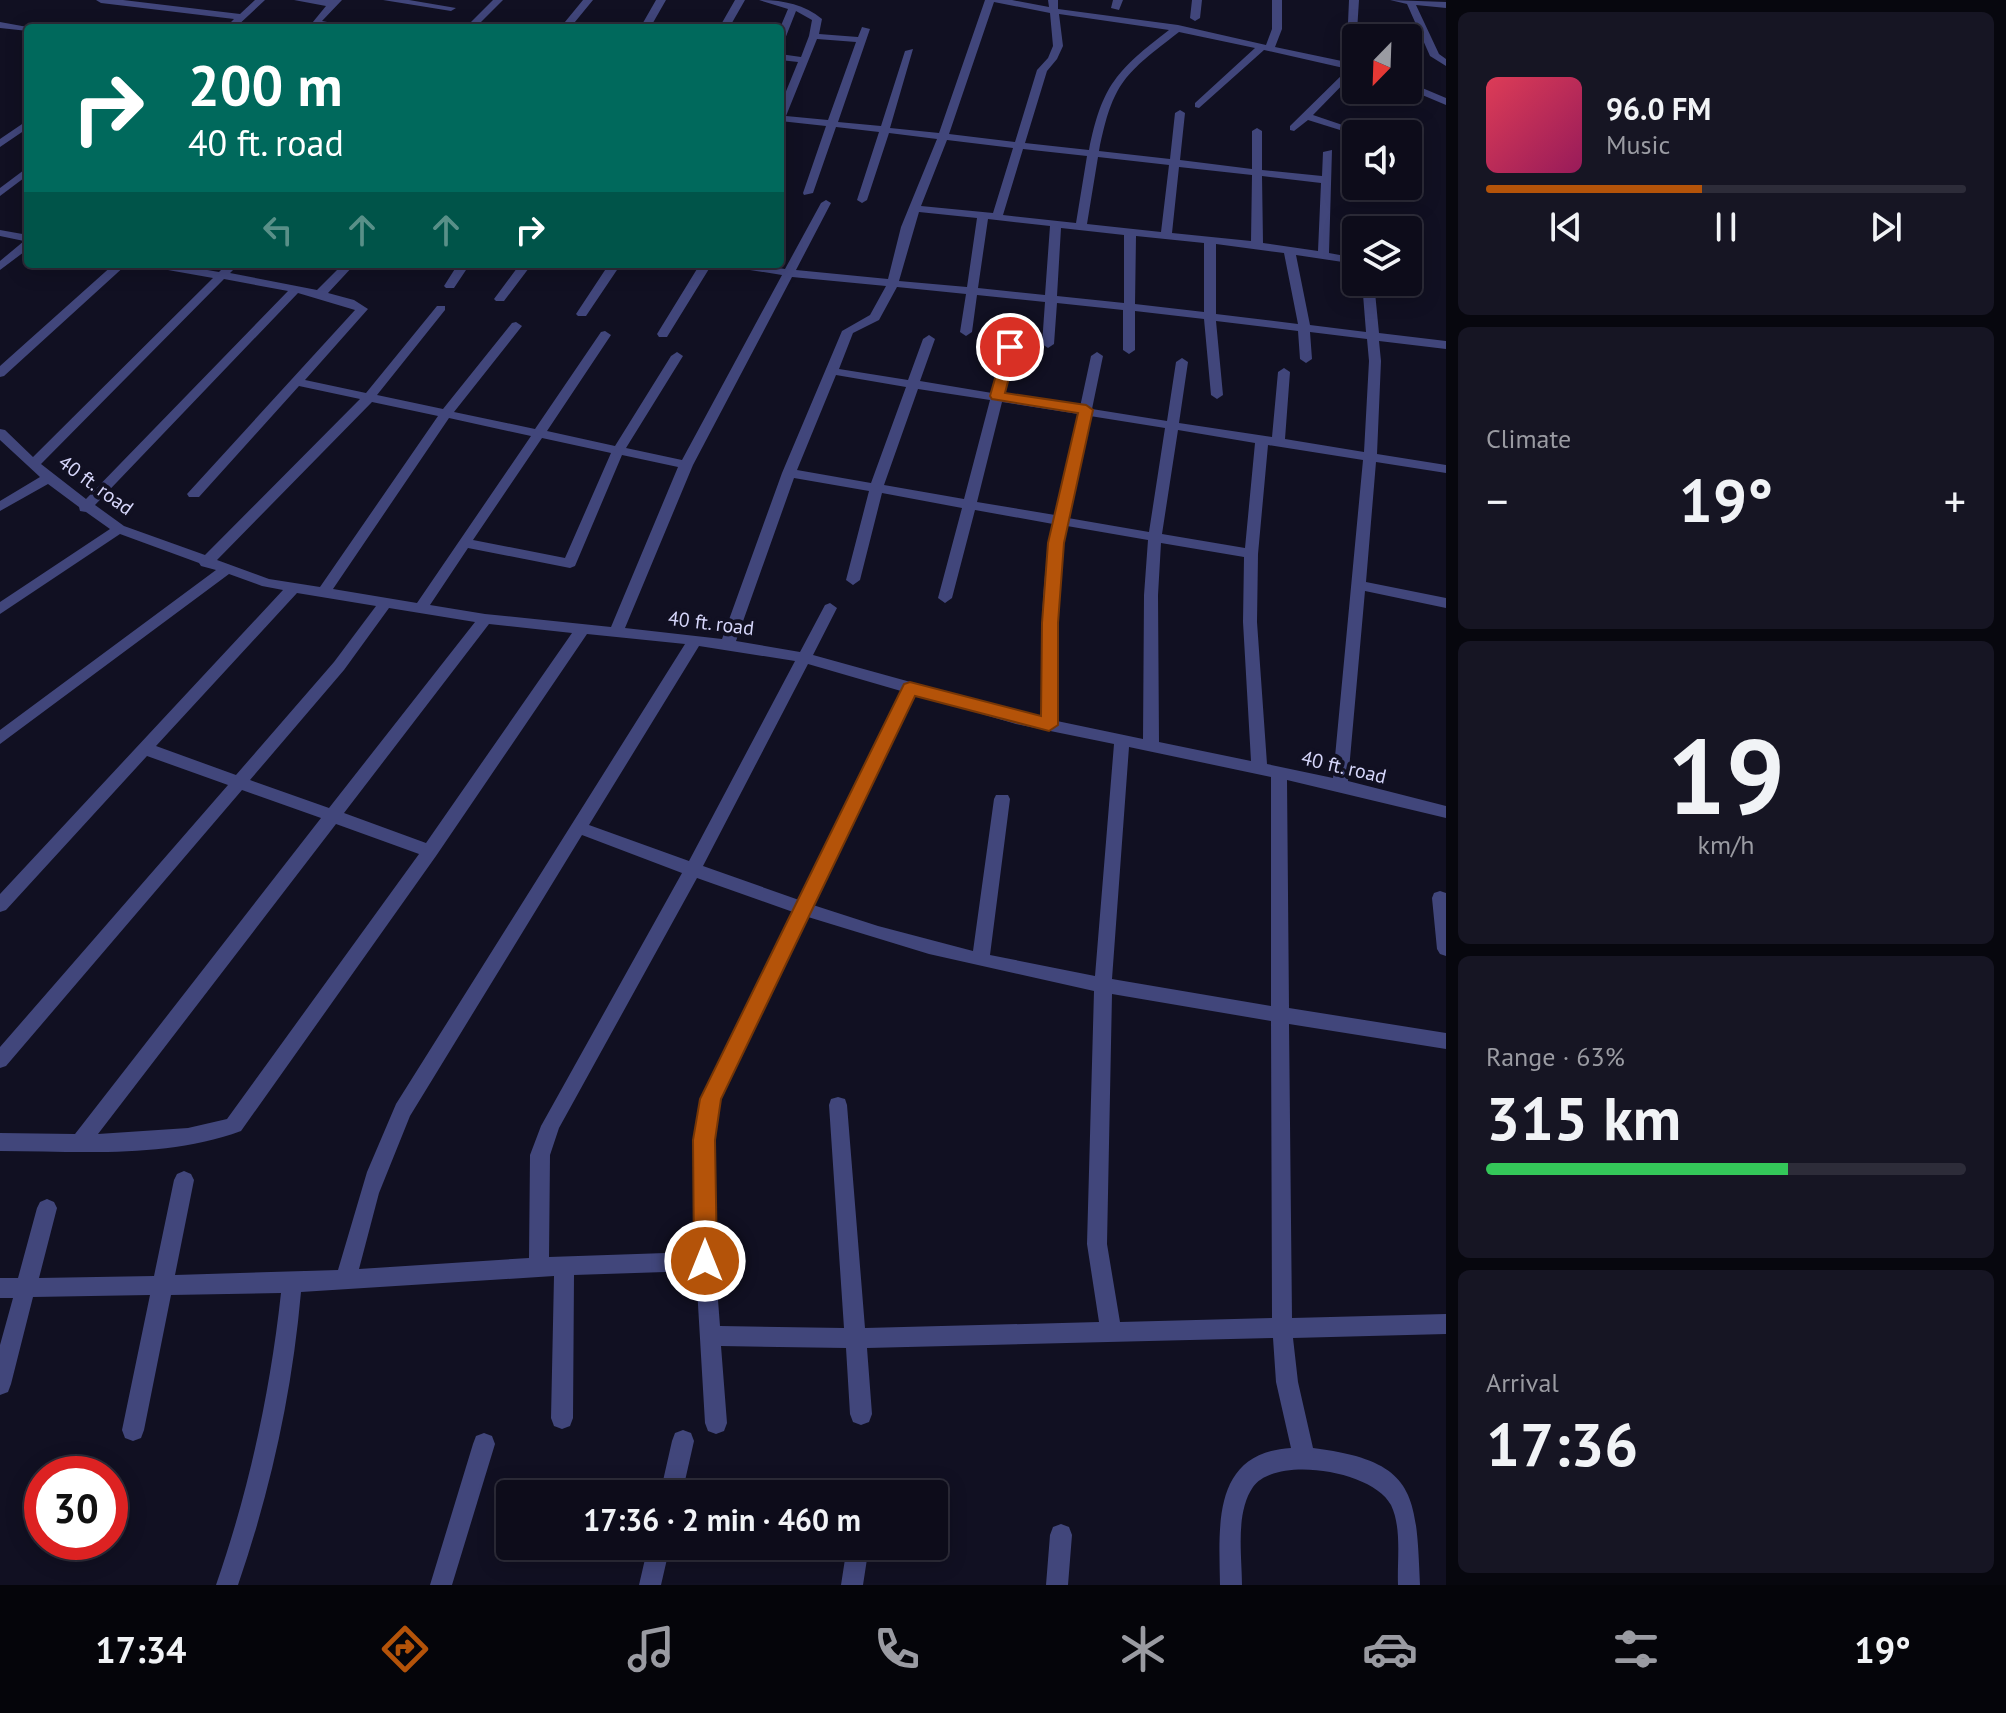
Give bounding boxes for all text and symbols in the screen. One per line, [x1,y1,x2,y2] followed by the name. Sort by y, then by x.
[1342,24,1422,104] north arrow
[1342,24,1422,296] map controls
[188,49,343,121] text: 200 m
[56,56,160,160] icon: right
[1606,89,1711,128] text: 96.0 FM
[188,119,344,166] text: 40 ft. road
[1342,120,1422,200] button: sound
[1606,128,1670,161] text: Music
[1544,205,1588,249] icon: previous
[1704,205,1748,249] icon: pause
[1864,205,1908,249] icon: next
[256,208,300,252] icon: left
[340,208,384,252] icon: ahead
[424,208,468,252] icon: ahead
[508,208,552,252] icon: right
[1342,216,1422,296] button: layers
[976,313,1044,381] pin
[988,325,1032,369] icon: arrive
[1486,422,1571,455] text: Climate
[53,449,139,521] street label: 40 ft. road
[1679,461,1773,539] text: 19°
[1486,472,1508,529] text: −
[1944,472,1966,529] text: +
[666,605,756,641] street label: 40 ft. road
[1667,708,1785,843] text: 19
[1299,745,1389,789] street label: 40 ft. road
[1698,828,1755,861] text: km/h
[1486,1040,1625,1073] text: Range · 63%
[1486,1079,1681,1157] text: 315 km
[663,1219,747,1303] position arrow
[1486,1366,1559,1399] text: Arrival
[1486,1405,1638,1483] text: 17:36
[24,1456,128,1560] speed limit sign: 30
[583,1500,861,1539] text: 17:36 · 2 min · 460 m
[377,1621,433,1677] icon: directions
[623,1621,679,1677] icon: music
[869,1621,925,1677] icon: phone
[1115,1621,1171,1677] icon: climate
[1362,1621,1418,1677] icon: car
[1608,1621,1664,1677] icon: filters
[95,1626,186,1673] text: 17:34
[1854,1626,1911,1673] text: 19°

